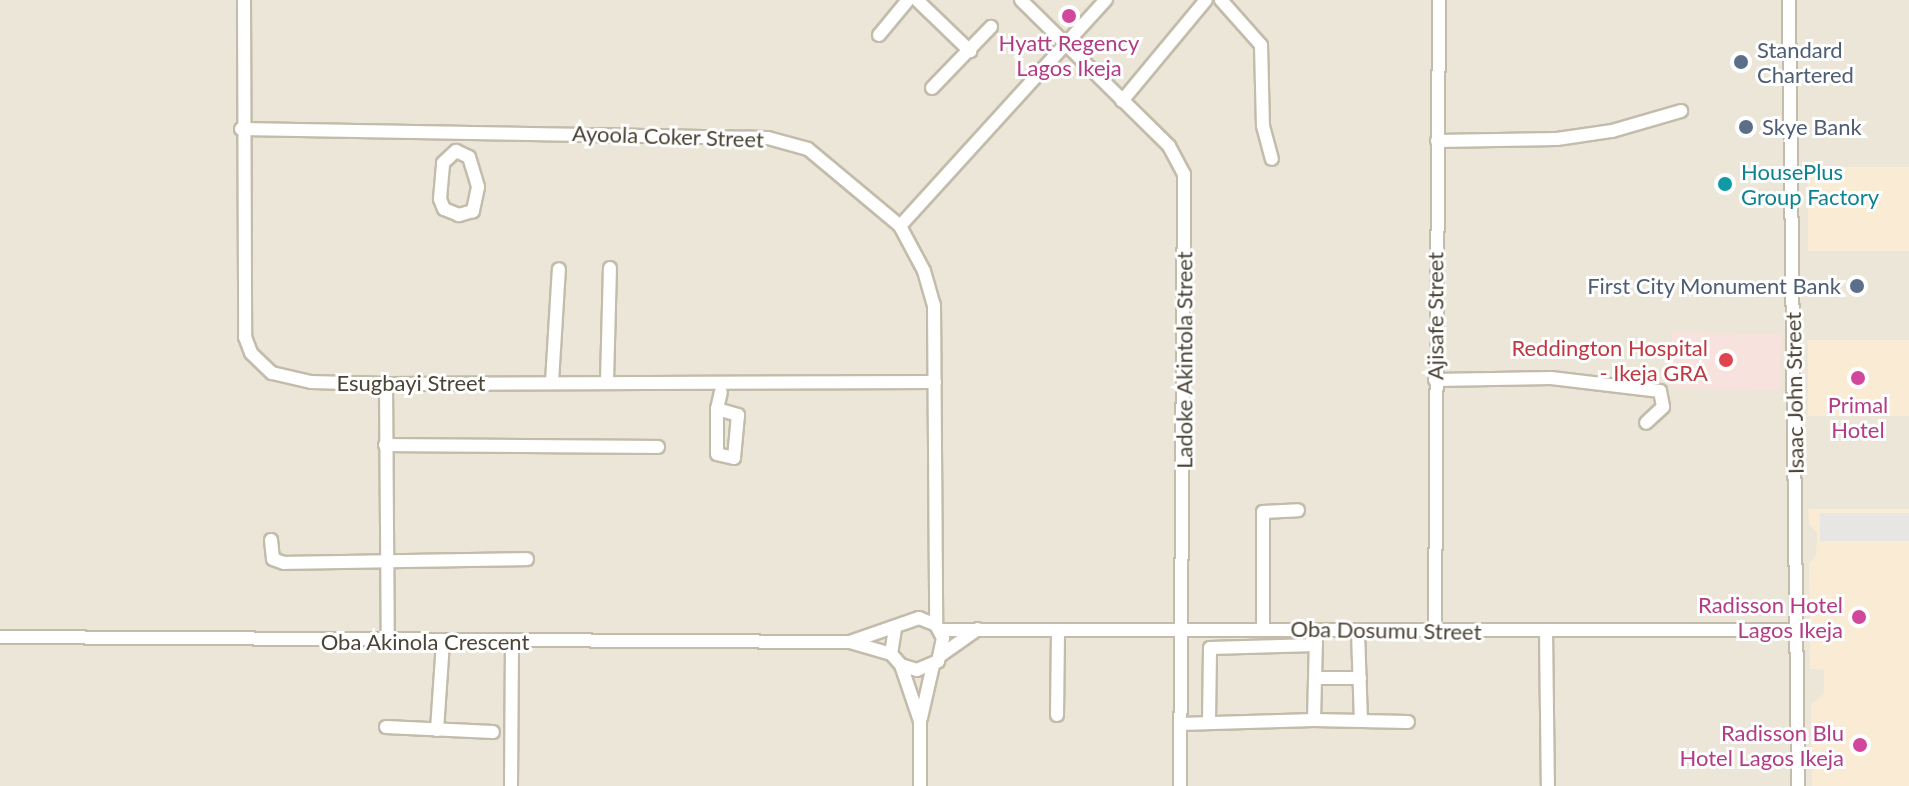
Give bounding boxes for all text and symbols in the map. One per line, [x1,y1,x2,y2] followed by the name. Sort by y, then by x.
[1060,7,1078,25] marker: Hyatt Regency Lagos Ikeja
[999,29,1139,80] place label: Hyatt Regency Lagos Ikeja
[1757,36,1854,88] place label: Standard Chartered
[1732,53,1750,71] marker: Standard Chartered
[1762,114,1862,140] place label: Skye Bank
[1737,118,1755,136] marker: Skye Bank
[571,119,765,153] street label: Ayoola Coker Street
[1741,158,1879,210] place label: HousePlus Group Factory
[1716,175,1734,193] marker: HousePlus Group Factory
[1171,251,1197,469] street label: Ladoke Akintola Street
[1422,252,1448,380] street label: Ajisafe Street
[1587,273,1841,299] place label: First City Monument Bank
[1848,277,1866,295] marker: First City Monument Bank
[1779,311,1809,475] street label: Isaac John Street
[1511,334,1708,386] place label: Reddington Hospital - Ikeja GRA
[1715,349,1737,371] marker: Reddington Hospital - Ikeja GRA
[1849,369,1867,387] marker: Primal Hotel
[337,370,485,396] street label: Esugbayi Street
[1828,391,1888,442] place label: Primal Hotel
[1698,591,1843,642] place label: Radisson Hotel Lagos Ikeja
[1850,608,1868,626] marker: Radisson Hotel Lagos Ikeja
[1290,615,1482,645] street label: Oba Dosumu Street
[320,629,530,655] street label: Oba Akinola Crescent
[1679,719,1844,770] place label: Radisson Blu Hotel Lagos Ikeja
[1851,736,1869,754] marker: Radisson Blu Hotel Lagos Ikeja

